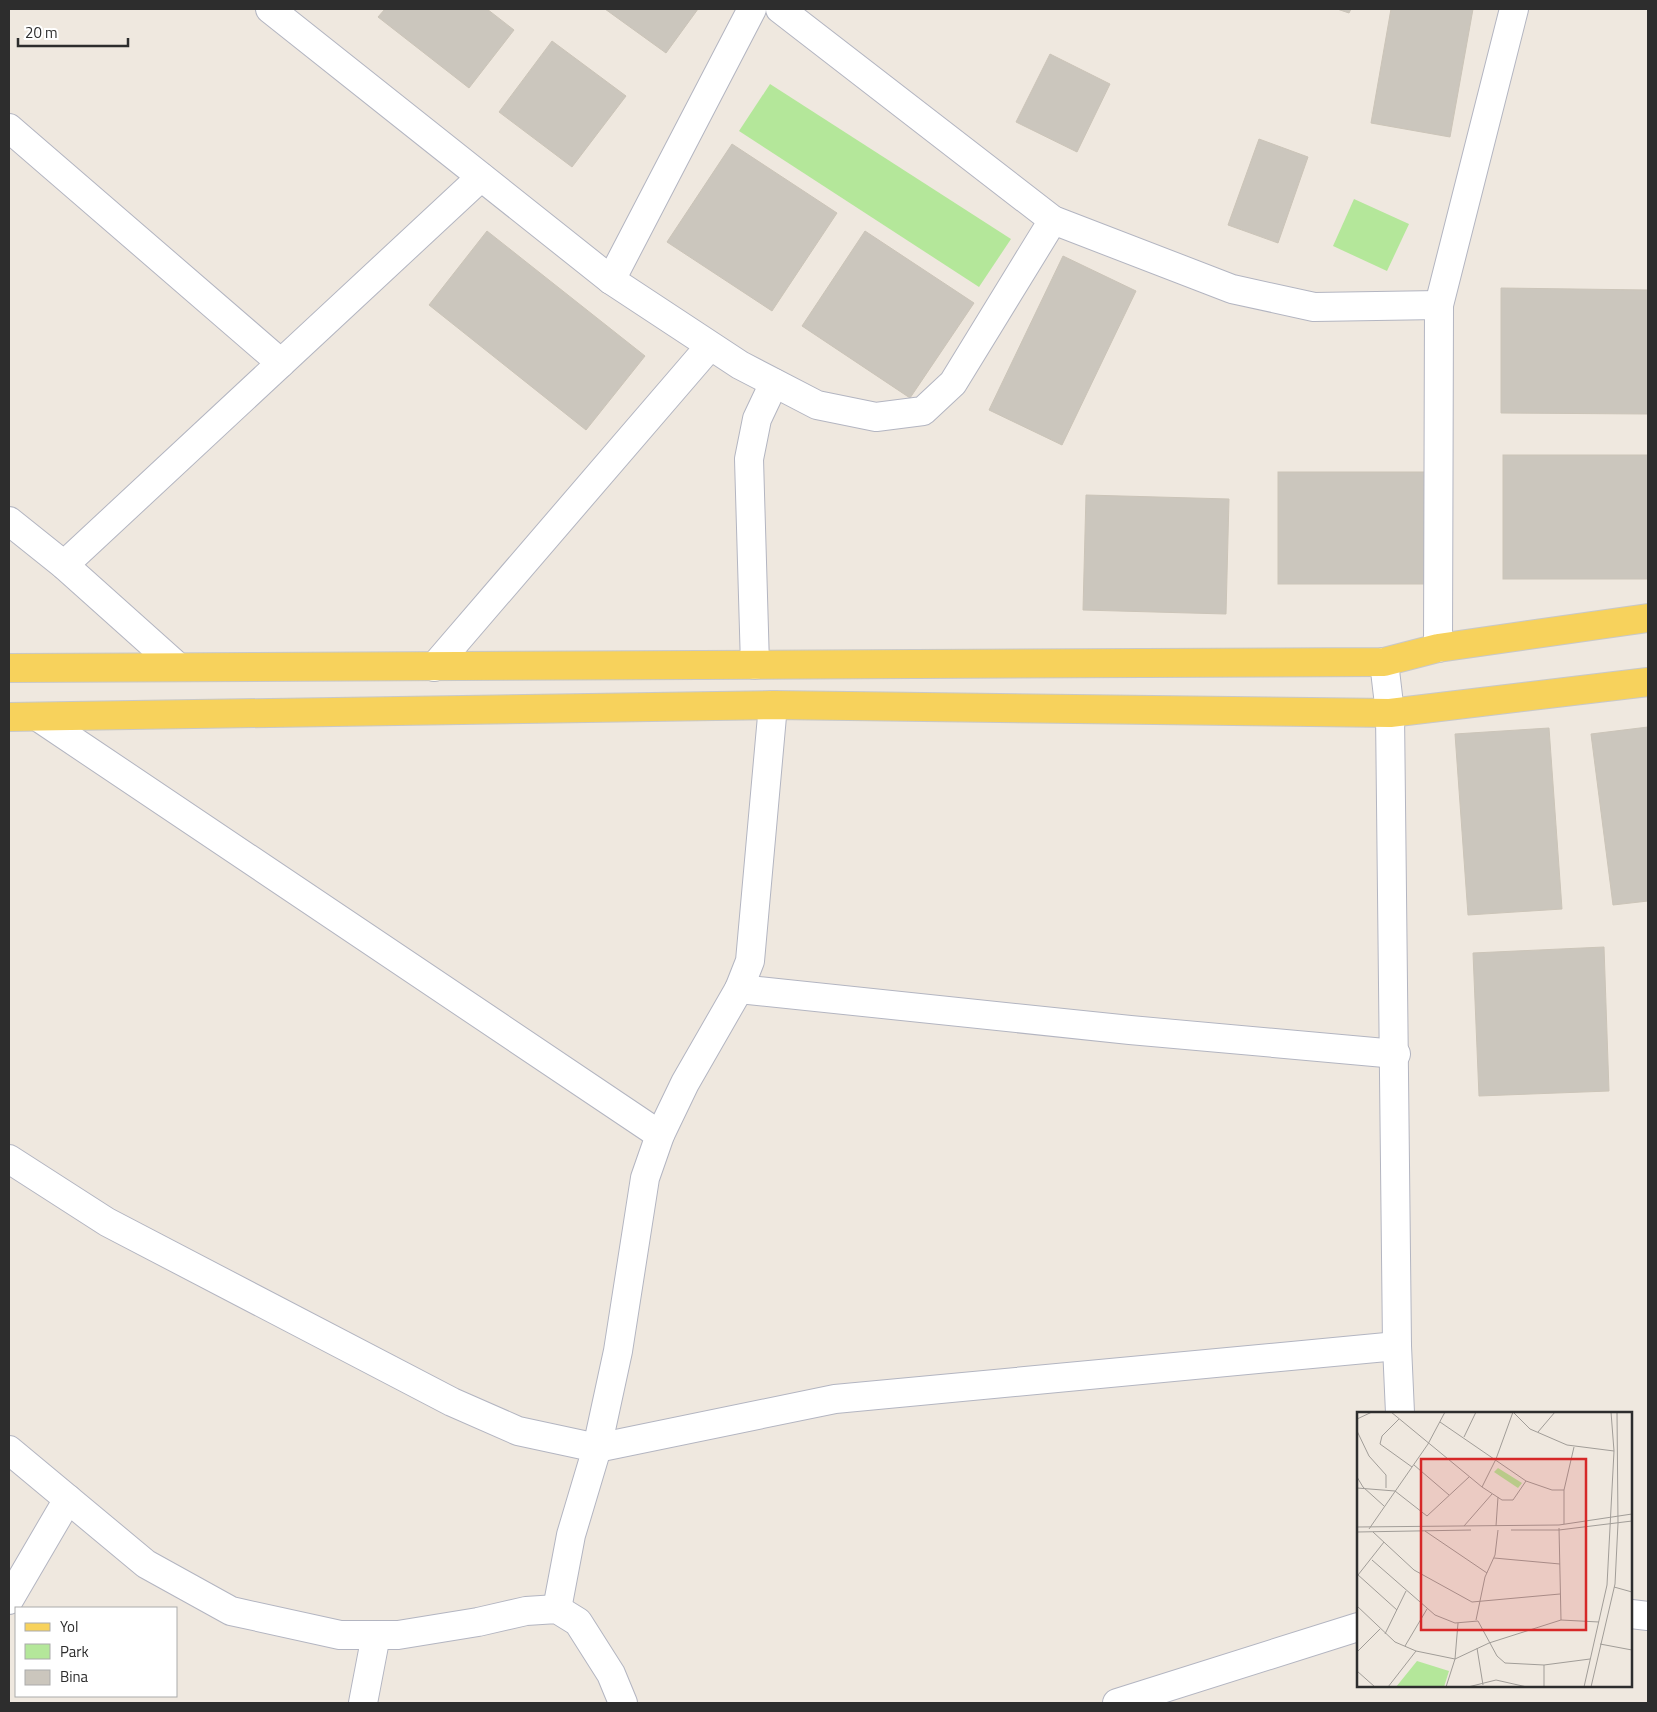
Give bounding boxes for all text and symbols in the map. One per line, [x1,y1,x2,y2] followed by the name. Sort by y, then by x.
[18,15,128,47] scale bar
[25,21,58,44] text: 20 m
[1357,1412,1632,1687] inset map
[15,1607,178,1697] legend
[60,1615,78,1638] text: Yol
[60,1640,89,1663] text: Park
[60,1665,89,1688] text: Bina

